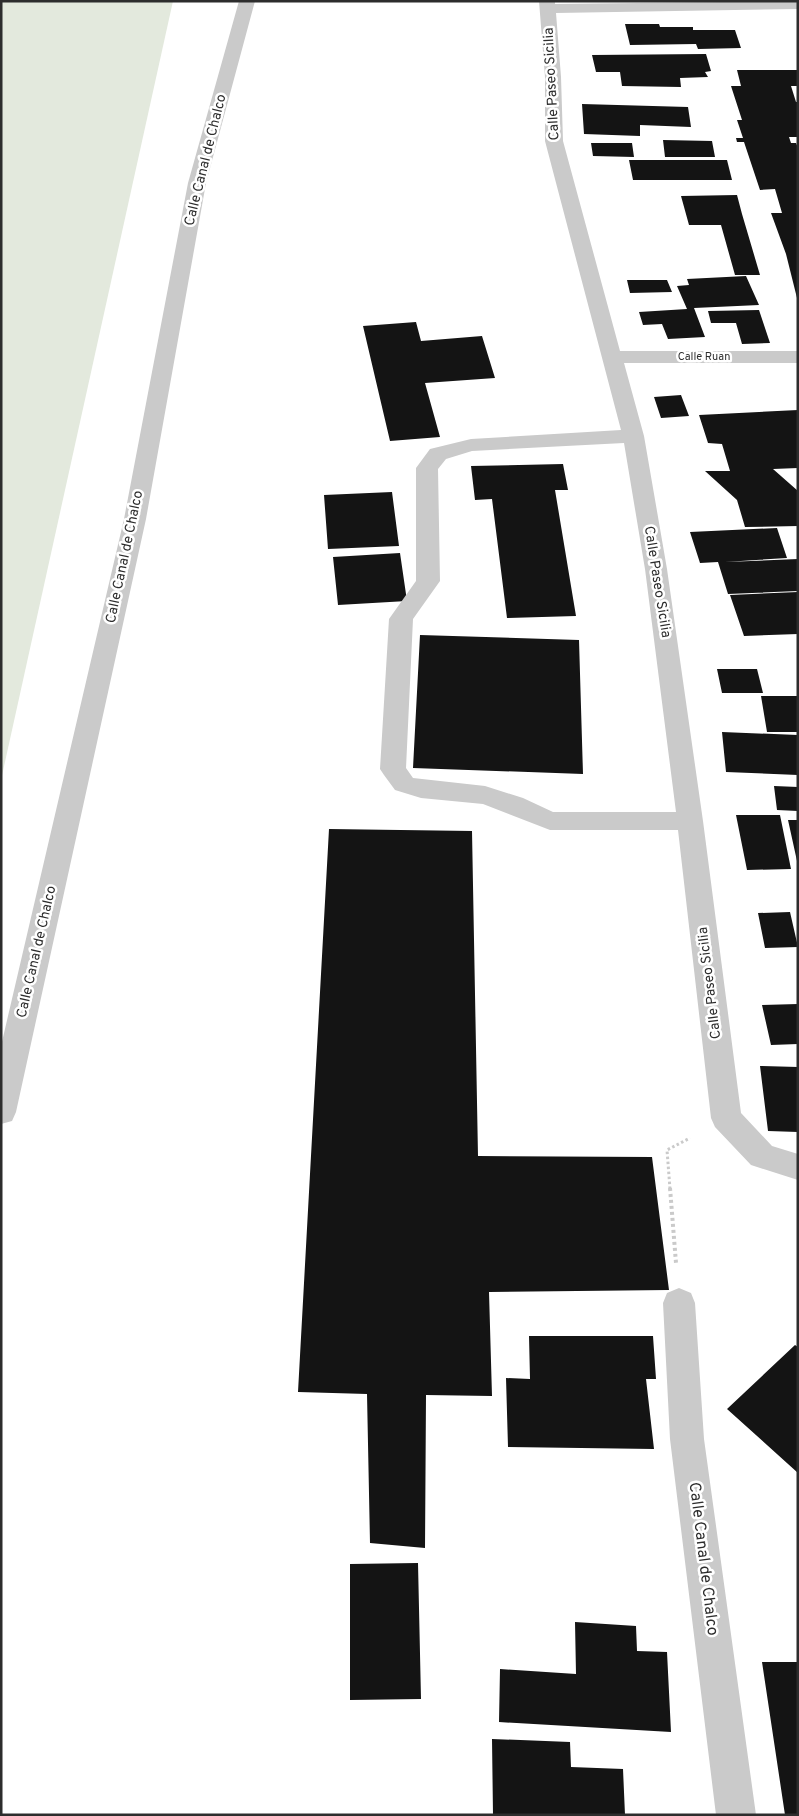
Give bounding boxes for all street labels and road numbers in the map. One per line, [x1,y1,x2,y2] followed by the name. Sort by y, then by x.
[541,27,563,141] street label: Calle Paseo Sicilia
[181,92,231,228] street label: Calle Canal de Chalco
[678,350,730,364] street label: Calle Ruan
[103,489,147,625] street label: Calle Canal de Chalco
[640,525,674,639] street label: Calle Paseo Sicilia
[14,884,61,1020] street label: Calle Canal de Chalco
[695,926,725,1040] street label: Calle Paseo Sicilia
[684,1481,722,1637] street label: Calle Canal de Chalco

